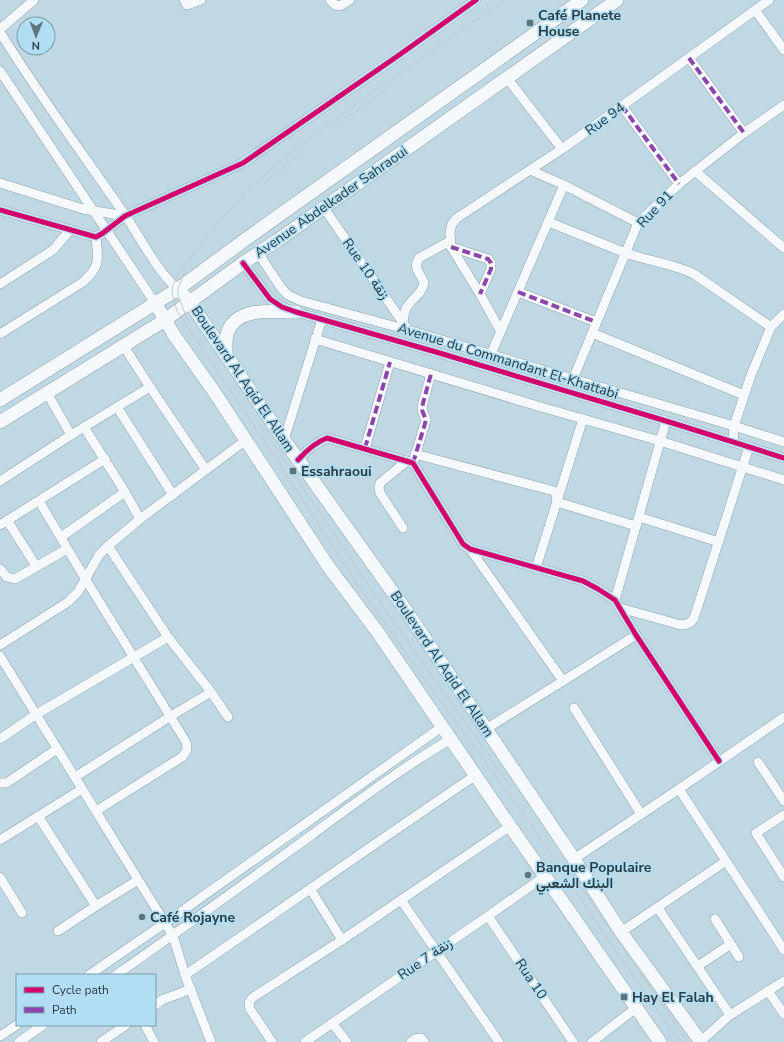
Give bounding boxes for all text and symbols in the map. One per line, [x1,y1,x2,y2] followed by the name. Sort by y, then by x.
[538,6,622,41] place label: Café Planete House
[16,16,56,56] north arrow
[525,18,535,28] marker: Café Planete House
[32,38,40,53] text: N
[581,98,629,140] street label: Rue 94
[251,142,411,262] street label: Avenue Abdelkader Sahraoui
[633,186,677,232] street label: Rue 91
[338,235,394,304] street label: Rue 10 زنقة
[187,302,299,456] street label: Boulevard Al Aqid El Allam
[395,318,621,404] street label: Avenue du Commandant El-Khattabi
[301,462,372,481] place label: Essahraoui
[288,466,298,476] marker: Essahraoui
[386,587,498,741] street label: Boulevard Al Aqid El Allam
[536,858,652,895] place label: Banque Populaire البنك الشعبي
[523,870,533,880] marker: Banque Populaire البنك الشعبي
[150,908,235,927] place label: Café Rojayne
[137,912,147,922] marker: Café Rojayne
[394,934,456,984] street label: Rue 7 زنقة
[511,955,551,1003] street label: Rua 10
[16,974,156,1026] legend
[52,982,109,998] text: Cycle path
[632,988,714,1007] place label: Hay El Falah
[619,992,629,1002] marker: Hay El Falah
[52,1002,77,1018] text: Path

